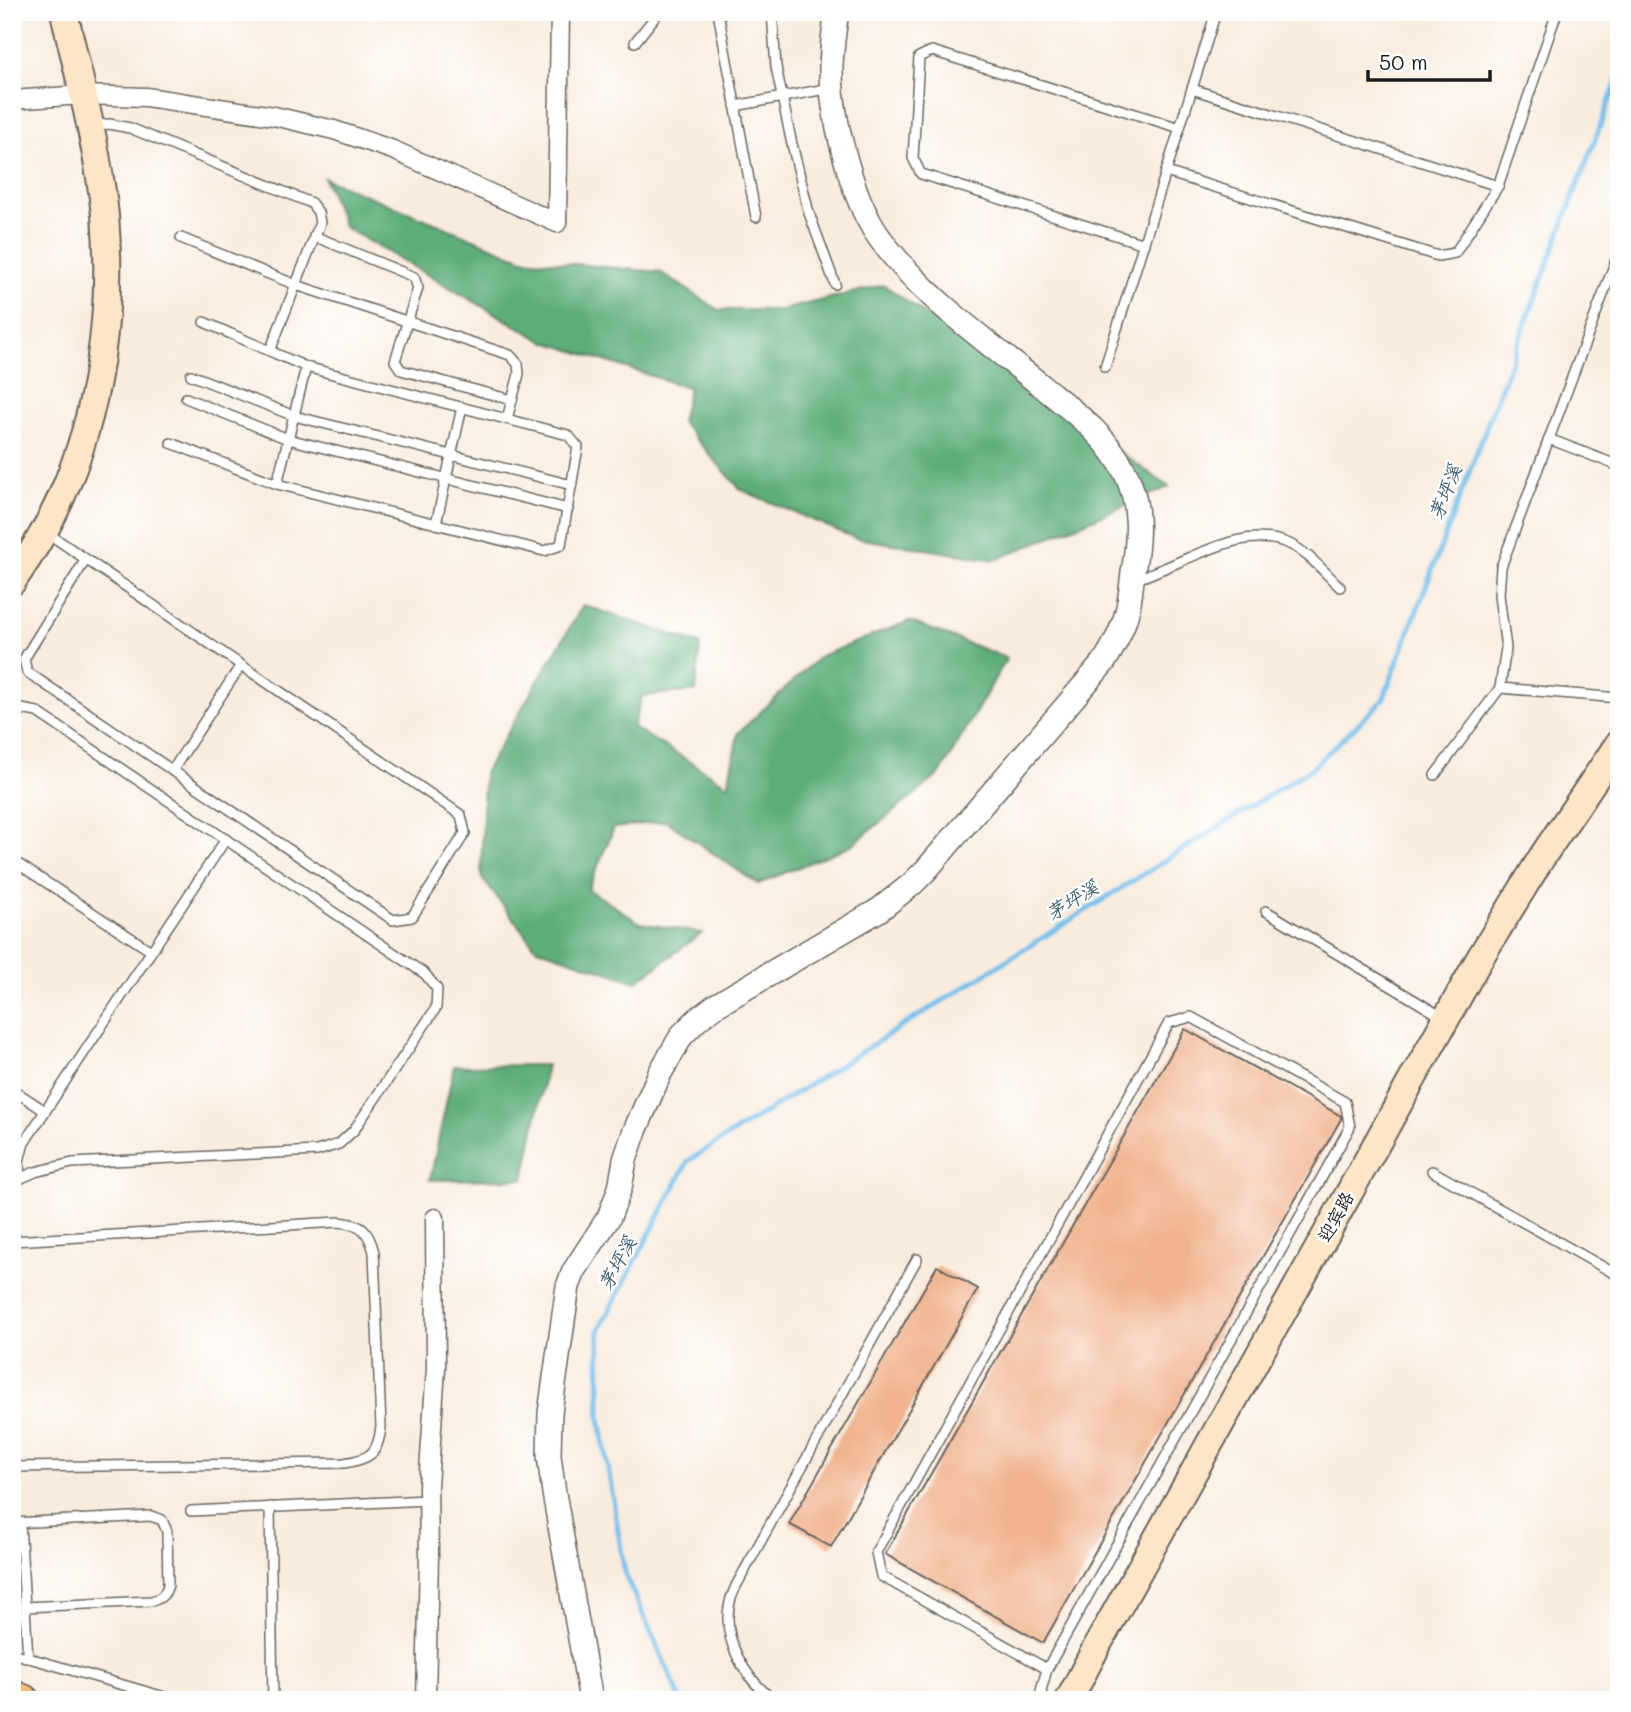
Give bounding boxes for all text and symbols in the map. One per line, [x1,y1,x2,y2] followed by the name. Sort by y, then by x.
[1368,38,1491,82] scale bar
[1379,48,1428,75] text: 50 m
[1423,460,1467,523] water label: 茅坪溪
[1041,873,1103,925] water label: 茅坪溪
[1312,1187,1359,1246] street label: 迎宾路
[592,1231,641,1294] water label: 茅坪溪

